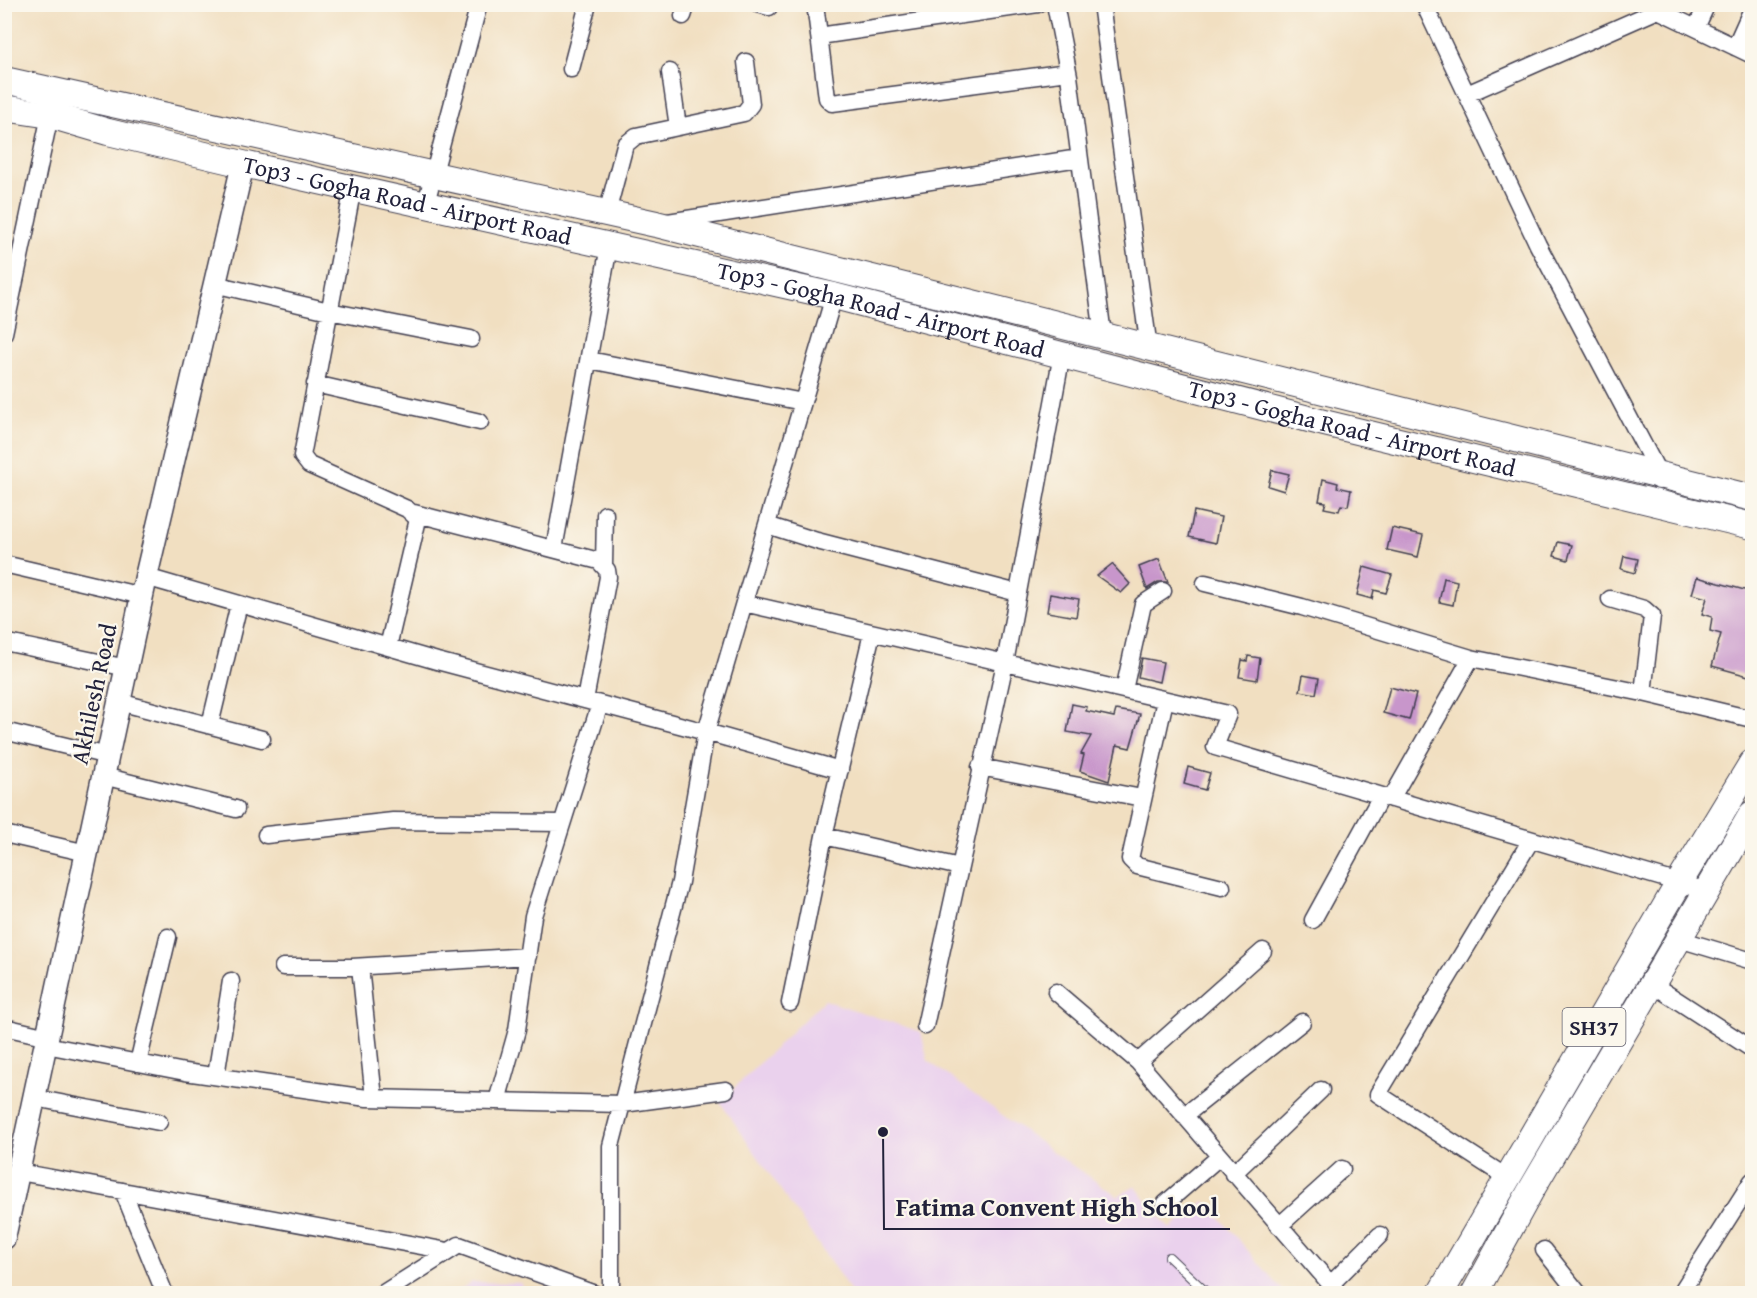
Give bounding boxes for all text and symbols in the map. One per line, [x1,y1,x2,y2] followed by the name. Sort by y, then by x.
[240,146,575,254] street label: Top3 - Gogha Road - Airport Road
[714,252,1048,367] street label: Top3 - Gogha Road - Airport Road
[1185,371,1519,486] street label: Top3 - Gogha Road - Airport Road
[61,620,126,768] street label: Akhilesh Road
[1562,1008,1626,1046] road number: SH37
[884,1185,1230,1229] callout: Fatima Convent High School
[896,1187,1218,1226] text: Fatima Convent High School

